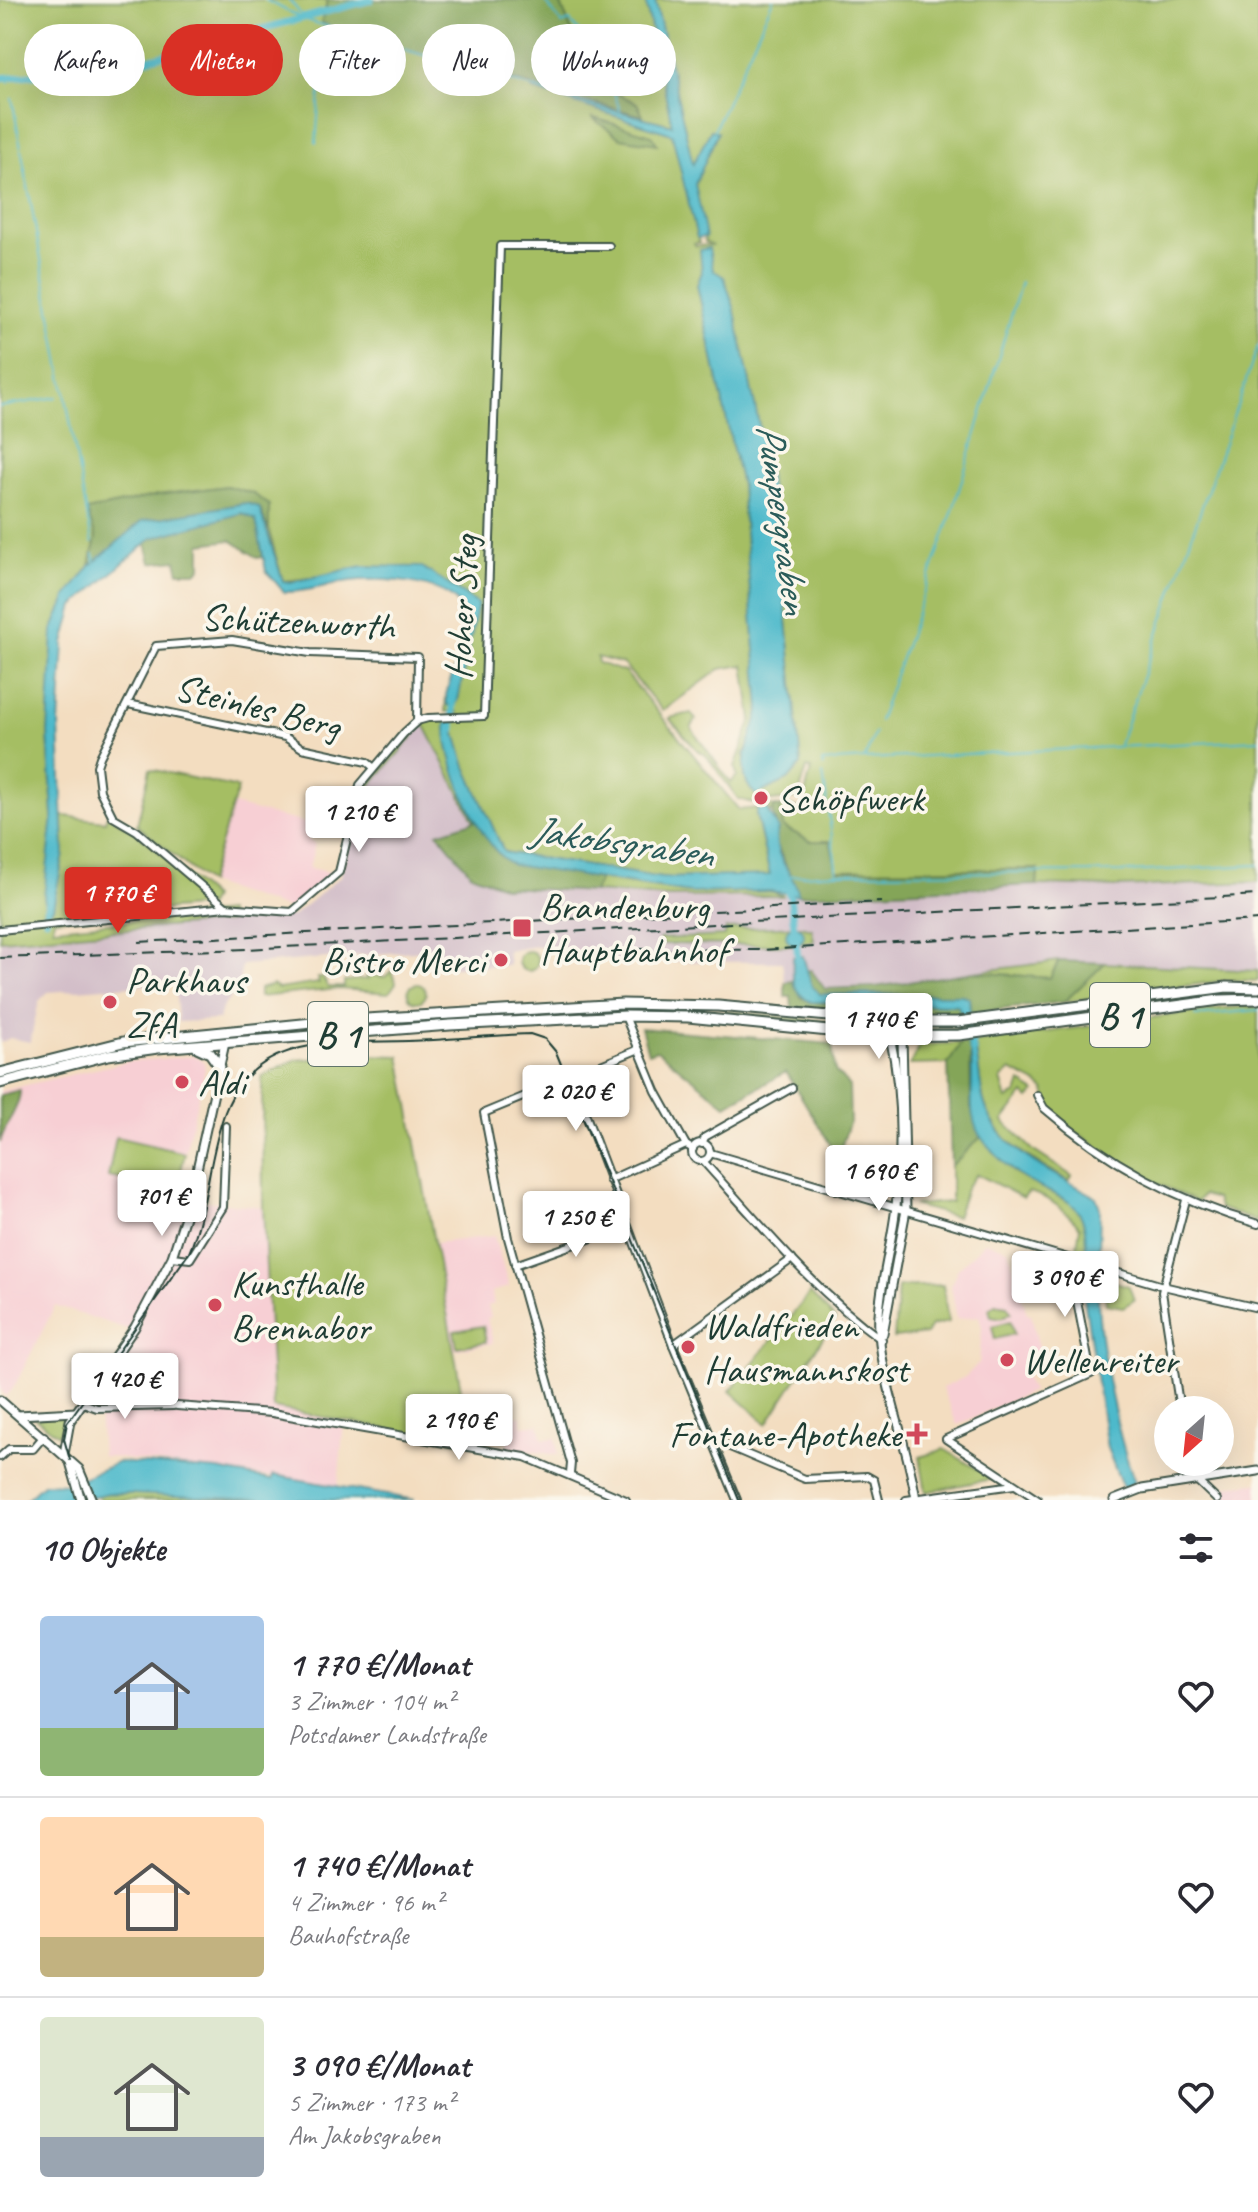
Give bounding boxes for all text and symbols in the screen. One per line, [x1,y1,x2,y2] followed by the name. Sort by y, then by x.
[24,24,145,96] chip: Kaufen
[161,24,283,96] chip: Mieten
[299,24,406,96] chip: Filter
[422,24,515,96] chip: Neu
[531,24,676,96] chip: Wohnung
[745,420,821,619] water label: Pumpergraben
[434,532,489,680] street label: Hoher Steg
[200,593,398,650] street label: Schützenworth
[170,663,348,750] street label: Steinles Berg
[777,775,926,822] place label: Schöpfwerk
[285,786,433,854] pin: 1 210 €
[752,789,770,807] marker: Schöpfwerk
[323,795,395,828] text: 1 210 €
[525,804,719,880] water label: Jakobsgraben
[44,867,192,935] pin: 1 770 €
[83,876,153,909] text: 1 770 €
[540,883,736,974] place label: Brandenburg Hauptbahnhof
[511,917,533,939] marker: Brandenburg Hauptbahnhof
[322,937,489,984] place label: Bistro Merci
[492,951,510,969] marker: Bistro Merci
[126,957,250,1048] place label: Parkhaus ZfA
[1090,983,1150,1047] road number: B 1
[101,993,119,1011] marker: Parkhaus ZfA
[805,993,953,1061] pin: 1 740 €
[308,1002,368,1066] road number: B 1
[844,1002,914,1035] text: 1 740 €
[198,1059,249,1106] place label: Aldi
[502,1065,650,1133] pin: 2 020 €
[173,1073,191,1091] marker: Aldi
[540,1074,612,1107] text: 2 020 €
[805,1145,953,1213] pin: 1 690 €
[843,1154,915,1187] text: 1 690 €
[106,1170,218,1238] pin: 701 €
[136,1179,189,1212] text: 701 €
[502,1191,650,1259] pin: 1 250 €
[541,1200,611,1233] text: 1 250 €
[991,1251,1139,1319] pin: 3 090 €
[231,1260,372,1351] place label: Kunsthalle Brennabor
[1030,1260,1100,1293] text: 3 090 €
[206,1296,224,1314] marker: Kunsthalle Brennabor
[704,1302,911,1393] place label: Waldfrieden Hausmannskost
[1023,1337,1181,1384] place label: Wellenreiter
[679,1338,697,1356] marker: Waldfrieden Hausmannskost
[998,1351,1016,1369] marker: Wellenreiter
[51,1353,199,1421] pin: 1 420 €
[89,1362,161,1395] text: 1 420 €
[385,1394,533,1462] pin: 2 190 €
[1154,1396,1234,1476] north arrow
[1154,1396,1234,1476] map controls
[424,1403,494,1436] text: 2 190 €
[669,1411,904,1458] place label: Fontane-Apotheke
[908,1425,926,1443] marker: Fontane-Apotheke
[1174,1526,1218,1570] icon: filters
[40,1527,165,1570] text: 10 Objekte
[288,1642,470,1685] text: 1 770 €/Monat
[104,1648,200,1744] icon: home
[1174,1674,1218,1718] icon: heart
[288,1685,454,1718] text: 3 Zimmer · 104 m²
[288,1718,486,1751] text: Potsdamer Landstraße
[288,1843,470,1886] text: 1 740 €/Monat
[104,1849,200,1945] icon: home
[1174,1875,1218,1919] icon: heart
[288,1886,443,1919] text: 4 Zimmer · 96 m²
[288,1919,408,1952] text: Bauhofstraße
[288,2043,470,2086] text: 3 090 €/Monat
[104,2049,200,2145] icon: home
[1174,2075,1218,2119] icon: heart
[288,2086,454,2119] text: 5 Zimmer · 173 m²
[288,2119,441,2152] text: Am Jakobsgraben

